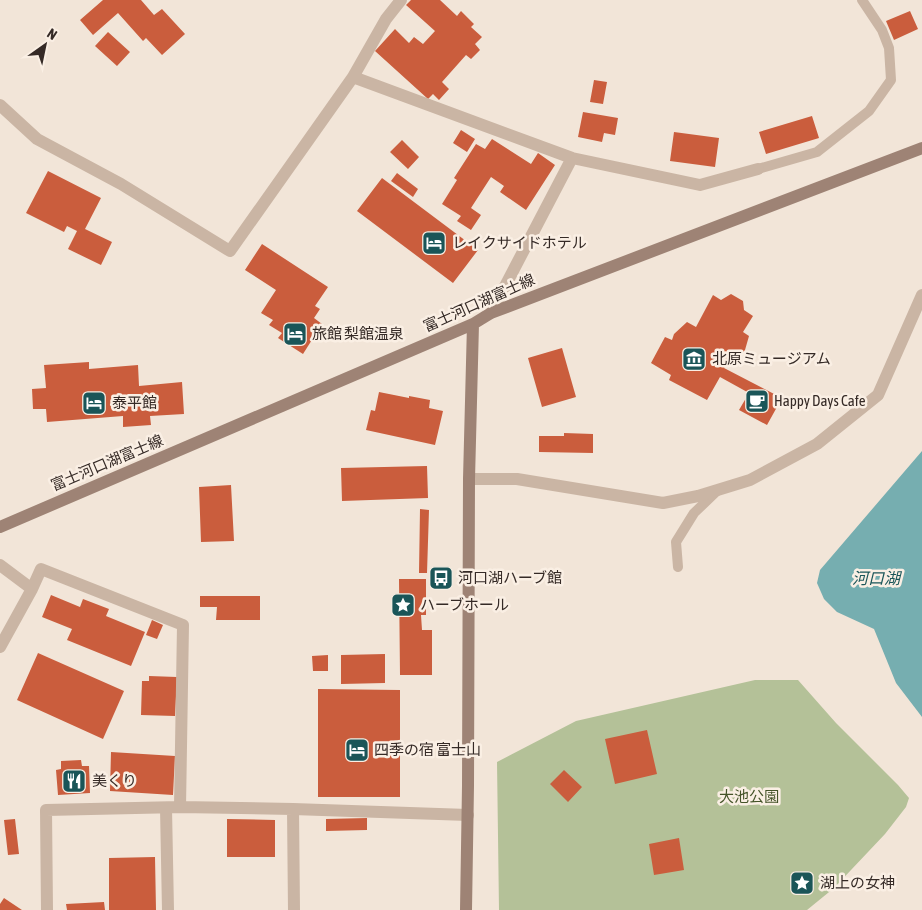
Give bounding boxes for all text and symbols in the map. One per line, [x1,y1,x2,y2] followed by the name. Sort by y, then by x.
[20,20,70,70] north arrow
[44,25,60,43] text: N
[421,230,447,256] hotel icon: レイクサイドホテル
[452,234,587,251] place label: レイクサイドホテル
[421,270,537,335] street label: 富士河口湖富士線
[282,321,308,347] hotel icon: 旅館 梨館温泉
[312,325,404,342] place label: 旅館 梨館温泉
[681,346,707,372] museum icon: 北原ミュージアム
[712,350,831,367] place label: 北原ミュージアム
[744,388,770,414] cafe icon: Happy Days Cafe
[81,390,107,416] hotel icon: 泰平館
[774,392,866,409] place label: Happy Days Cafe
[112,394,157,411] place label: 泰平館
[48,431,165,494] street label: 富士河口湖富士線
[428,565,454,591] bus stop icon: 河口湖ハーブ館
[458,569,562,586] place label: 河口湖ハーブ館
[852,569,903,587] water label: 河口湖
[390,592,416,618] place icon: ハーブホール
[420,596,509,613] place label: ハーブホール
[344,737,370,763] hotel icon: 四季の宿 富士山
[374,741,481,758] place label: 四季の宿 富士山
[61,768,87,794] restaurant icon: 美くり
[92,772,137,789] place label: 美くり
[719,788,779,805] park label: 大池公園
[789,870,815,896] place icon: 湖上の女神
[820,874,895,891] place label: 湖上の女神

